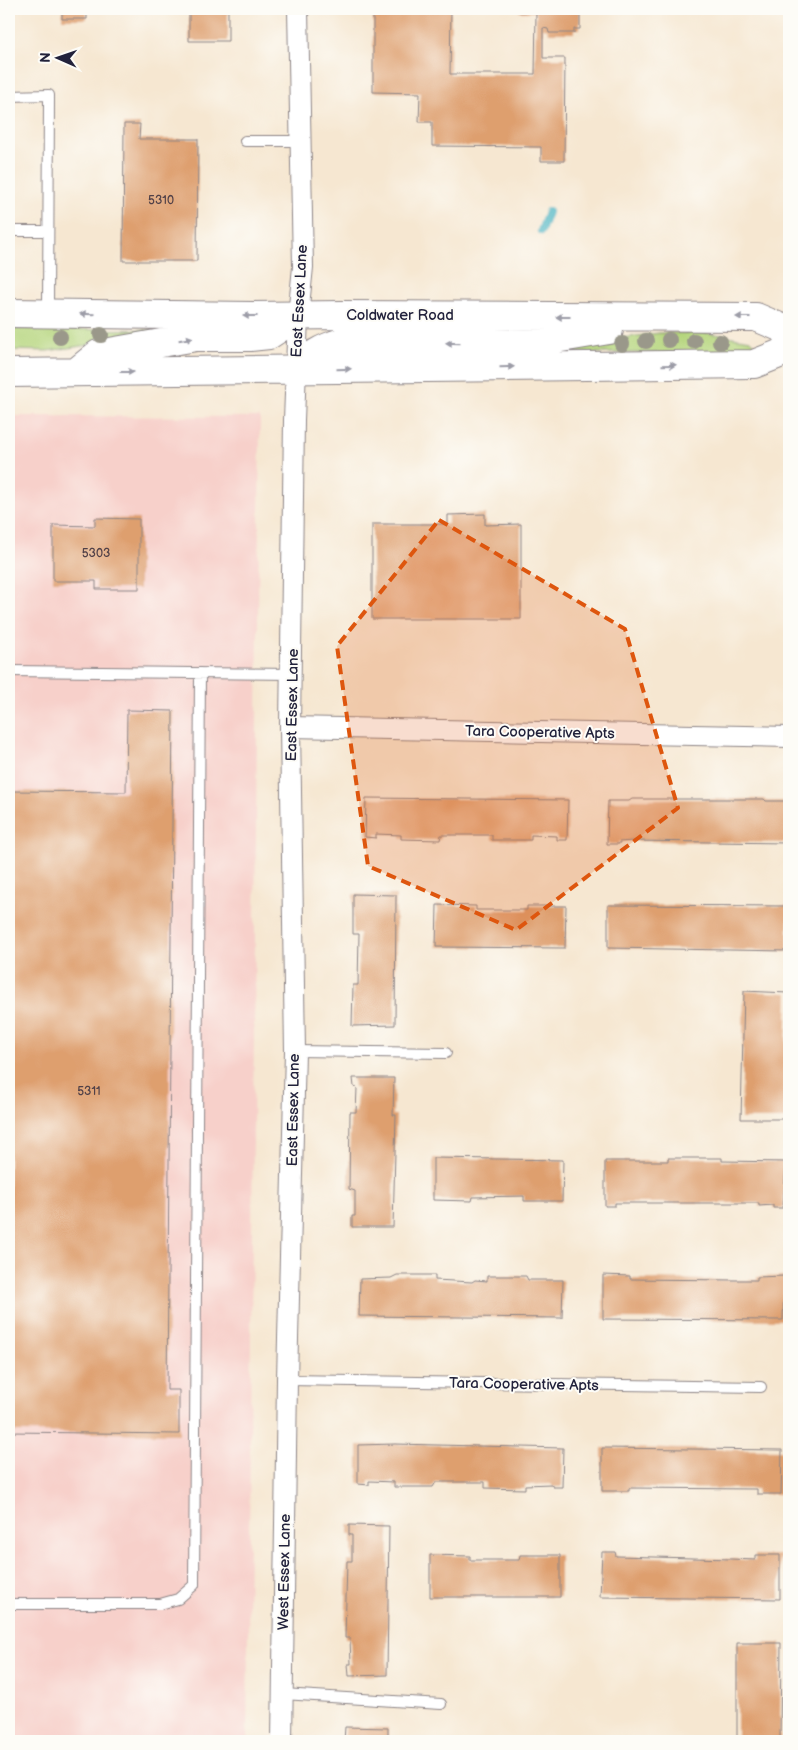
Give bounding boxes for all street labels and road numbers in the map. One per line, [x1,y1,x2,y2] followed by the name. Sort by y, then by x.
[287,244,312,358] street label: East Essex Lane
[346,306,454,325] street label: Coldwater Road
[282,648,303,762] street label: East Essex Lane
[465,722,616,743] street label: Tara Cooperative Apts
[283,1053,304,1167] street label: East Essex Lane
[449,1374,600,1395] street label: Tara Cooperative Apts
[274,1514,295,1630] street label: West Essex Lane

